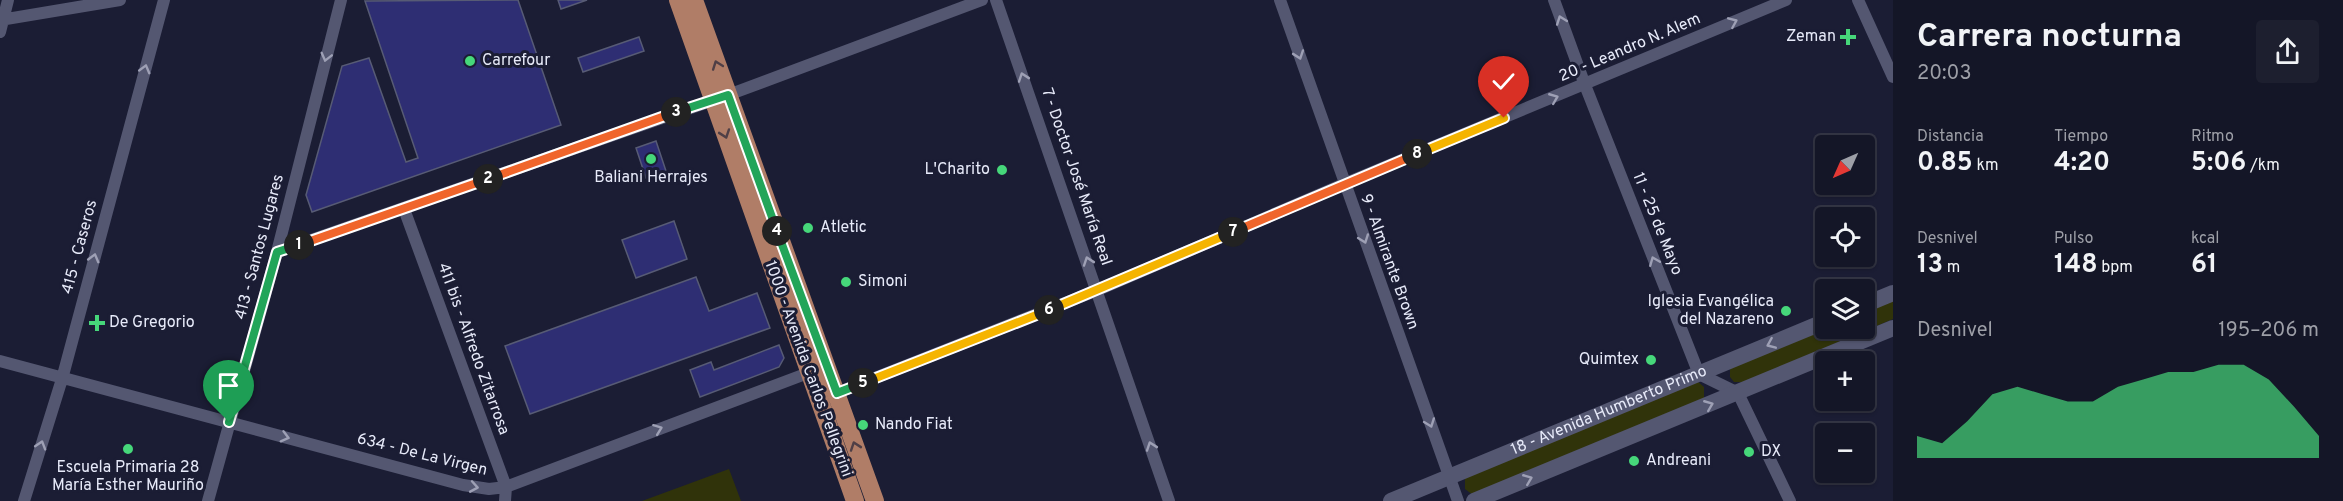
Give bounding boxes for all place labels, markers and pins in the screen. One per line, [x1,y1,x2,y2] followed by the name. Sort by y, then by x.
[1786,27,1836,47] place label: Zeman
[1841,30,1855,44] marker: Zeman
[482,51,550,71] place label: Carrefour
[463,54,477,68] marker: Carrefour
[1478,56,1529,118] pin
[661,97,691,127] pin: 3
[1402,139,1432,169] pin: 8
[644,152,658,166] marker: Baliani Herrajes
[925,160,990,180] place label: L'Charito
[995,163,1009,177] marker: L'Charito
[473,164,503,194] pin: 2
[594,168,708,188] place label: Baliani Herrajes
[762,216,792,246] pin: 4
[1218,217,1248,247] pin: 7
[820,218,867,238] place label: Atletic
[801,221,815,235] marker: Atletic
[284,230,314,260] pin: 1
[858,272,907,292] place label: Simoni
[839,275,853,289] marker: Simoni
[1648,292,1774,330] place label: Iglesia Evangélica del Nazareno
[1034,295,1064,325] pin: 6
[1779,304,1793,318] marker: Iglesia Evangélica del Nazareno
[109,313,195,333] place label: De Gregorio
[90,316,104,330] marker: De Gregorio
[1579,350,1639,370] place label: Quimtex
[1644,353,1658,367] marker: Quimtex
[203,360,254,422] pin
[848,368,878,398] pin: 5
[875,415,953,435] place label: Nando Fiat
[856,418,870,432] marker: Nando Fiat
[121,442,135,456] marker: Escuela Primaria 28 María Esther Mauriño
[1761,442,1781,462] place label: DX
[1742,445,1756,459] marker: DX
[1646,451,1711,471] place label: Andreani
[1627,454,1641,468] marker: Andreani
[52,458,204,496] place label: Escuela Primaria 28 María Esther Mauriño

